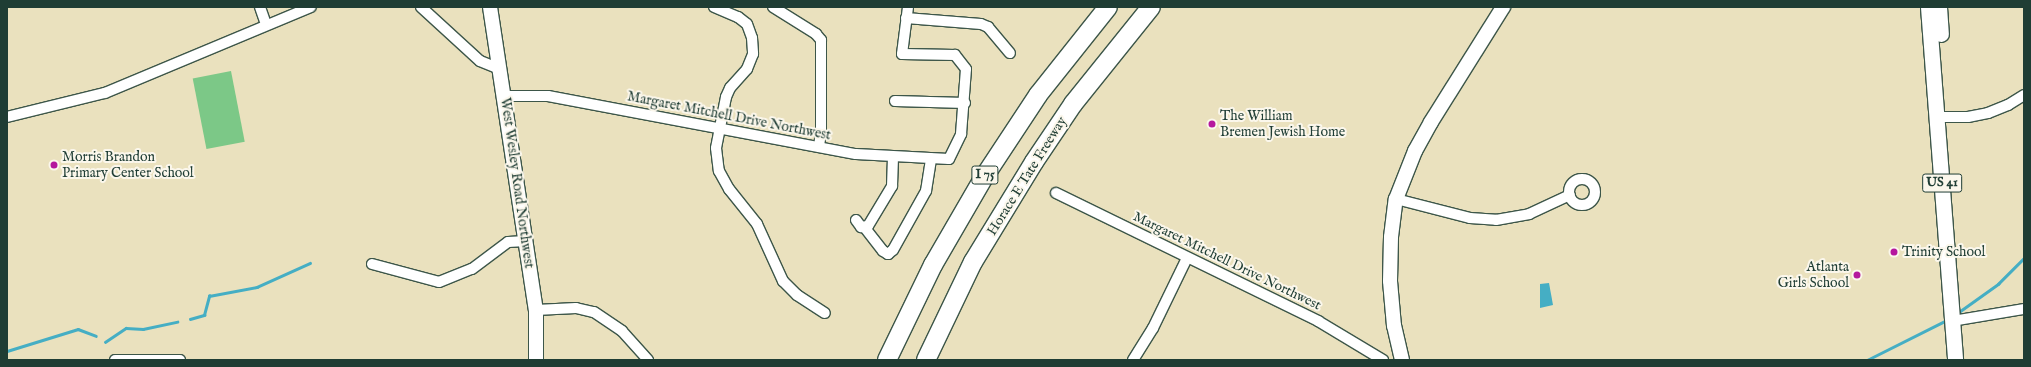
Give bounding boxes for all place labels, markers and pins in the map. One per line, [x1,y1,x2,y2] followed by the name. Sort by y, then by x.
[1220,108,1345,140] place label: The William Bremen Jewish Home
[1207,119,1217,129] marker: The William Bremen Jewish Home
[62,149,194,182] place label: Morris Brandon Primary Center School
[49,160,59,170] marker: Morris Brandon Primary Center School
[1902,244,1985,260] place label: Trinity School
[1889,247,1899,257] marker: Trinity School
[1778,259,1849,292] place label: Atlanta Girls School
[1852,270,1862,280] marker: Atlanta Girls School

